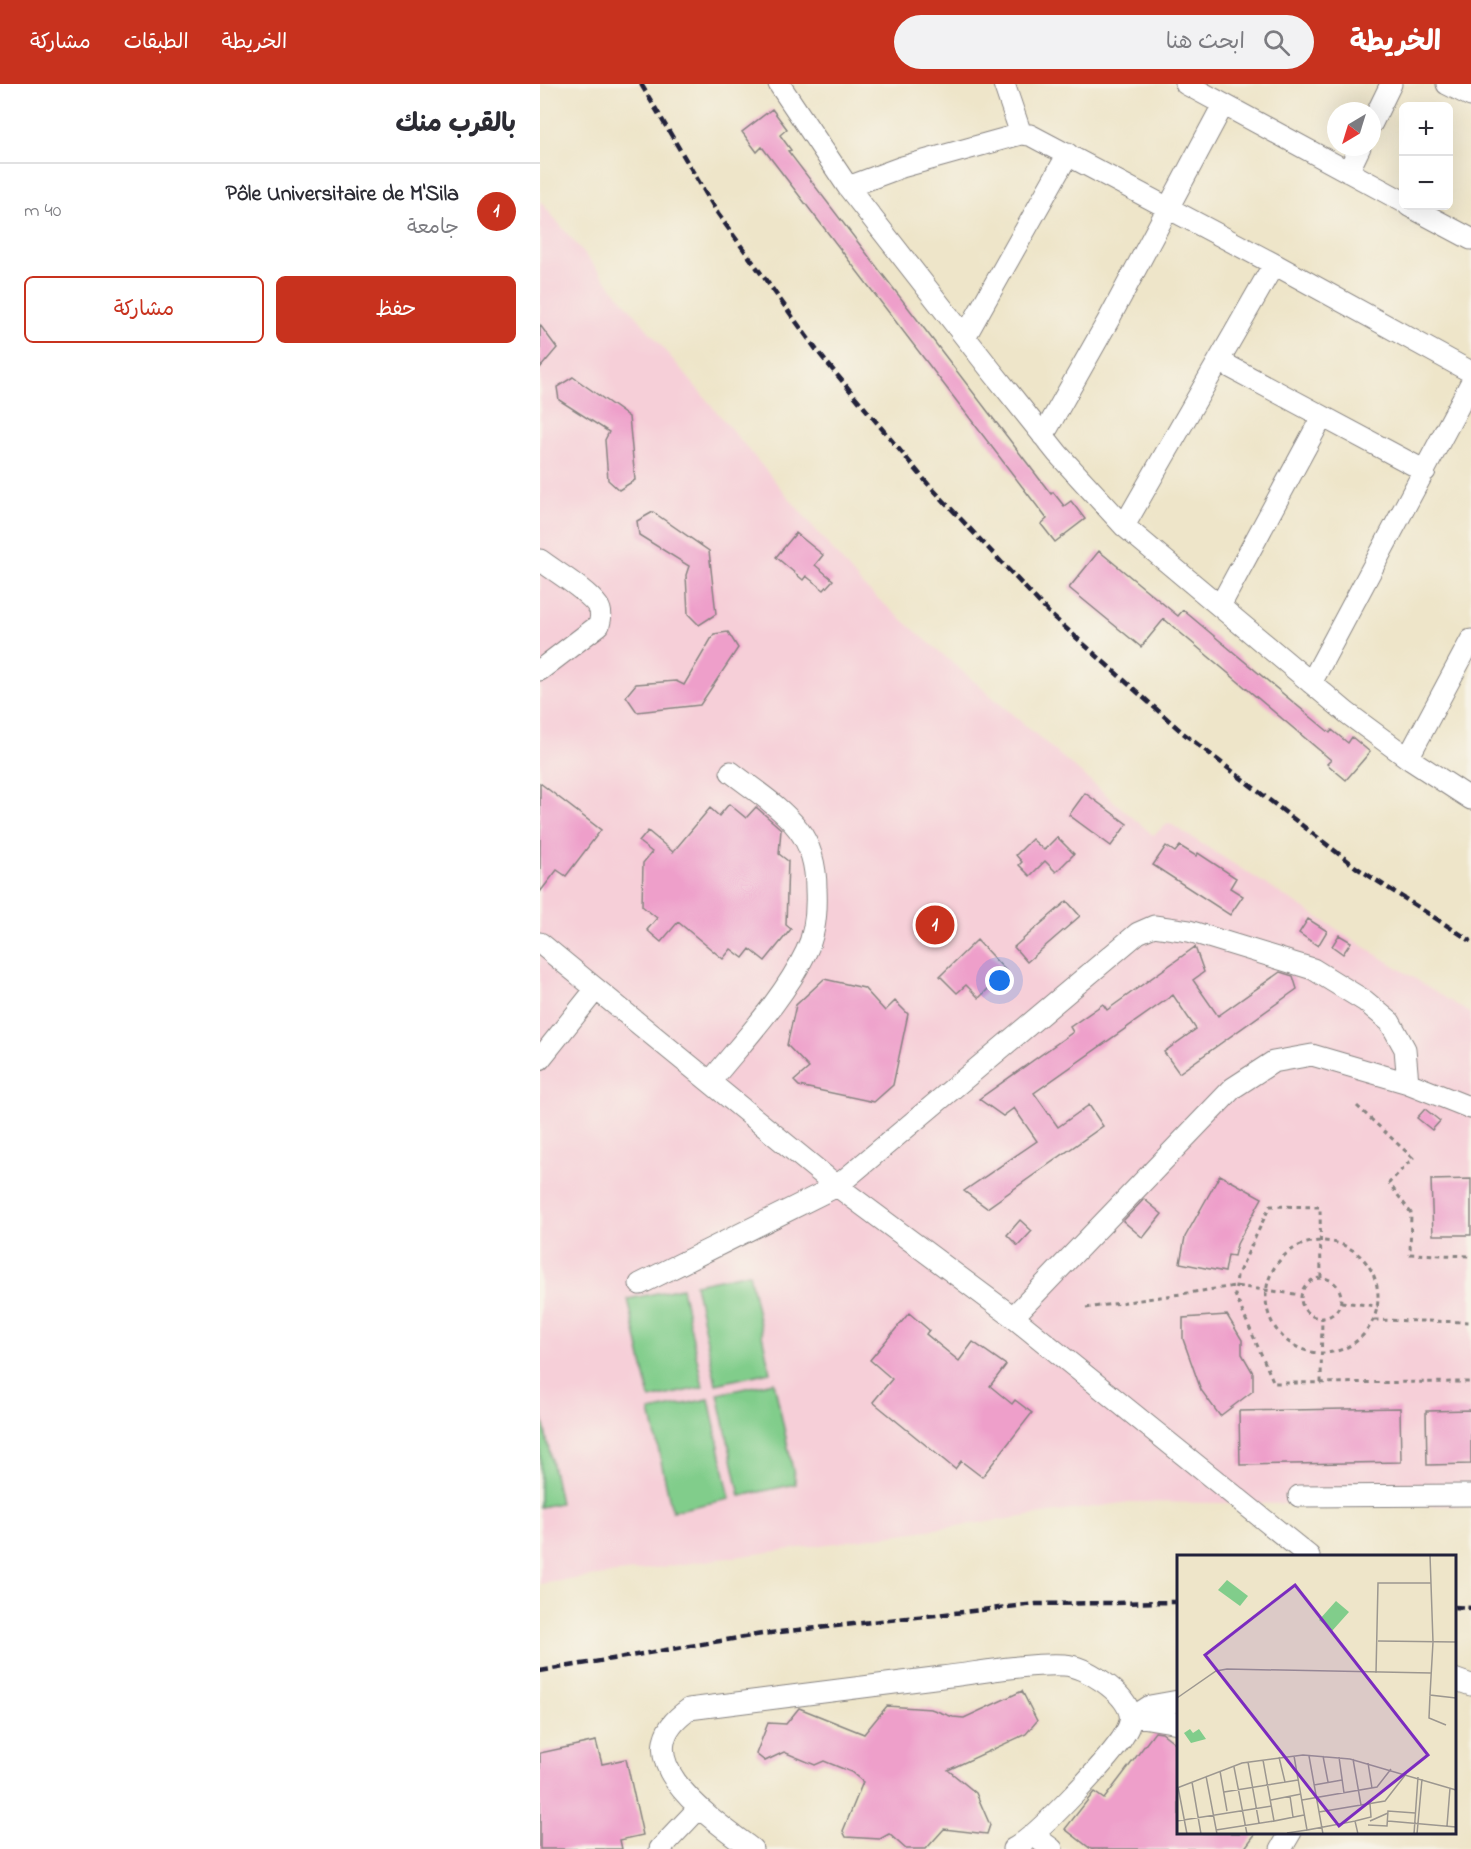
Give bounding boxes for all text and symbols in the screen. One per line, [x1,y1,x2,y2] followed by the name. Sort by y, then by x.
[894,15,1314,69] search box
[1350,23,1441,64] text: الخريطة
[1260,26,1293,59] icon: search
[1166,27,1245,59] text: ابحث هنا
[30,28,91,58] text: مشاركة
[124,28,189,58] text: الطبقات
[222,28,287,58] text: الخريطة
[1327,102,1381,156] north arrow
[1399,102,1453,210] map controls
[1399,102,1453,156] button: +
[395,106,516,144] text: بالقرب منك
[1399,156,1453,210] button: −
[226,179,459,211] text: Pôle Universitaire de M'Sila
[24,197,61,226] text: 40 m
[493,197,500,226] text: 1
[407,214,459,243] text: جامعة
[24,276,264,343] button: مشاركة
[276,276,516,343] button: حفظ
[916,902,954,948] pin: 1
[985,966,1014,995] your location
[1177,1555,1456,1834] inset map

